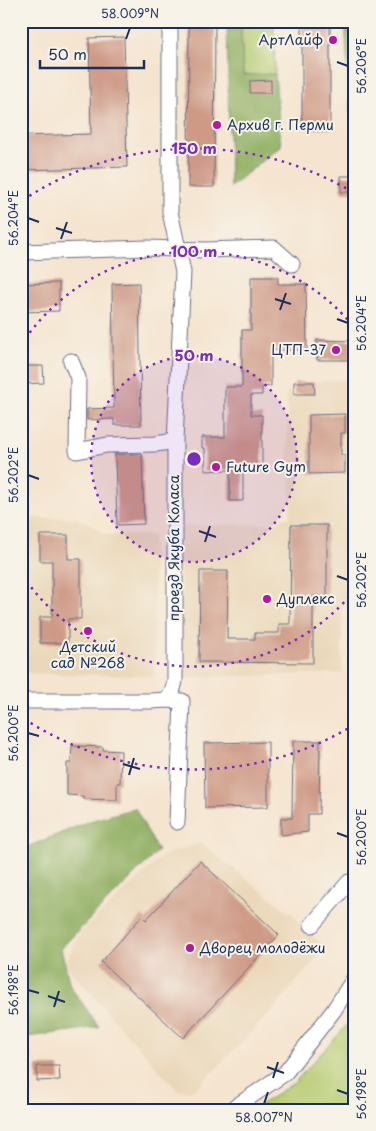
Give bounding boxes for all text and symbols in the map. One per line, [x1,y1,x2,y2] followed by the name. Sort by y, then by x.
[101,4,159,22] text: 58.009°N
[258,29,323,50] place label: АртЛайф
[327,34,339,46] marker: АртЛайф
[40,38,144,70] scale bar
[352,38,370,94] text: 56.206°E
[48,42,87,65] text: 50 m
[227,114,334,135] place label: Архив г. Перми
[211,119,223,131] marker: Архив г. Перми
[171,136,217,159] text: 150 m
[4,190,22,246] text: 56.204°E
[171,239,217,262] text: 100 m
[352,295,370,351] text: 56.204°E
[271,339,327,360] place label: ЦТП-37
[175,343,213,366] text: 50 m
[330,344,342,356] marker: ЦТП-37
[4,447,22,503] text: 56.202°E
[185,450,203,468] centre of rings
[226,456,306,477] place label: Future Gym
[210,461,222,473] marker: Future Gym
[163,475,184,621] street label: проезд Якуба Коласа
[352,552,370,608] text: 56.202°E
[276,588,335,609] place label: Дуплекс
[261,593,273,605] marker: Дуплекс
[82,625,94,637] marker: Детский сад №268
[51,636,125,673] place label: Детский сад №268
[4,704,22,762] text: 56.200°E
[352,808,370,866] text: 56.200°E
[199,937,326,958] place label: Дворец молодёжи
[184,942,196,954] marker: Дворец молодёжи
[4,964,22,1016] text: 56.198°E
[352,1068,370,1120] text: 56.198°E
[235,1108,293,1126] text: 58.007°N

